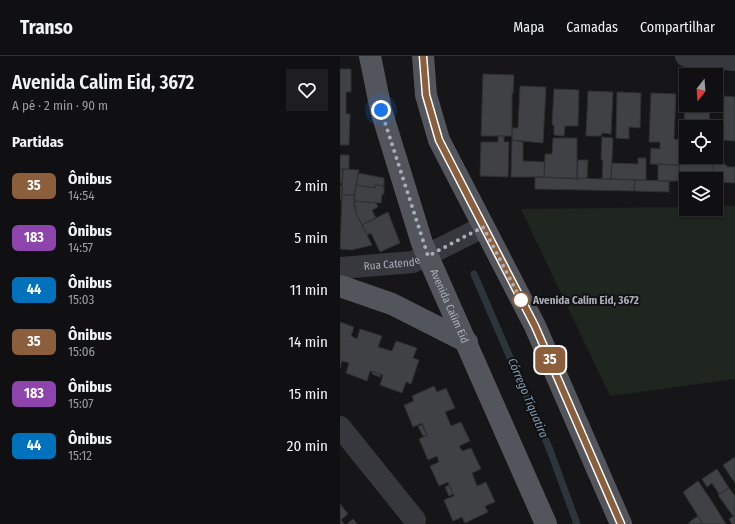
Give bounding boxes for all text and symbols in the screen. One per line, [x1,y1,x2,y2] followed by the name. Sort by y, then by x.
[20,16,73,39] text: Transo
[513,19,544,36] text: Mapa
[566,19,618,36] text: Camadas
[640,19,715,36] text: Compartilhar
[679,68,723,112] north arrow
[679,68,723,216] map controls
[286,69,328,111] button: heart
[12,71,194,94] text: Avenida Calim Eid, 3672
[12,98,108,113] text: A pé · 2 min · 90 m
[371,100,391,120] your location
[679,120,723,164] button: locate
[12,133,64,151] text: Partidas
[68,170,112,188] text: Ônibus
[679,172,723,216] button: layers
[27,177,41,194] text: 35
[295,177,328,195] text: 2 min
[68,188,94,203] text: 14:54
[68,222,112,240] text: Ônibus
[24,229,44,246] text: 183
[294,229,328,247] text: 5 min
[68,240,93,255] text: 14:57
[363,253,422,273] street label: Rua Catende
[428,267,472,345] street label: Avenida Calim Eid
[68,274,112,292] text: Ônibus
[27,281,41,298] text: 44
[290,281,328,299] text: 11 min
[512,291,530,309] marker: Avenida Calim Eid, 3672
[68,292,94,307] text: 15:03
[532,294,639,307] place label: Avenida Calim Eid, 3672
[68,326,112,344] text: Ônibus
[27,333,41,350] text: 35
[288,333,328,351] text: 14 min
[68,344,95,359] text: 15:06
[532,347,568,373] line badge: 35
[543,351,557,368] text: 35
[505,356,551,440] water label: Córrego Tiquatira
[68,378,112,396] text: Ônibus
[24,385,44,402] text: 183
[289,385,328,403] text: 15 min
[68,396,94,411] text: 15:07
[68,430,112,448] text: Ônibus
[27,437,41,454] text: 44
[287,437,328,455] text: 20 min
[68,448,92,463] text: 15:12

